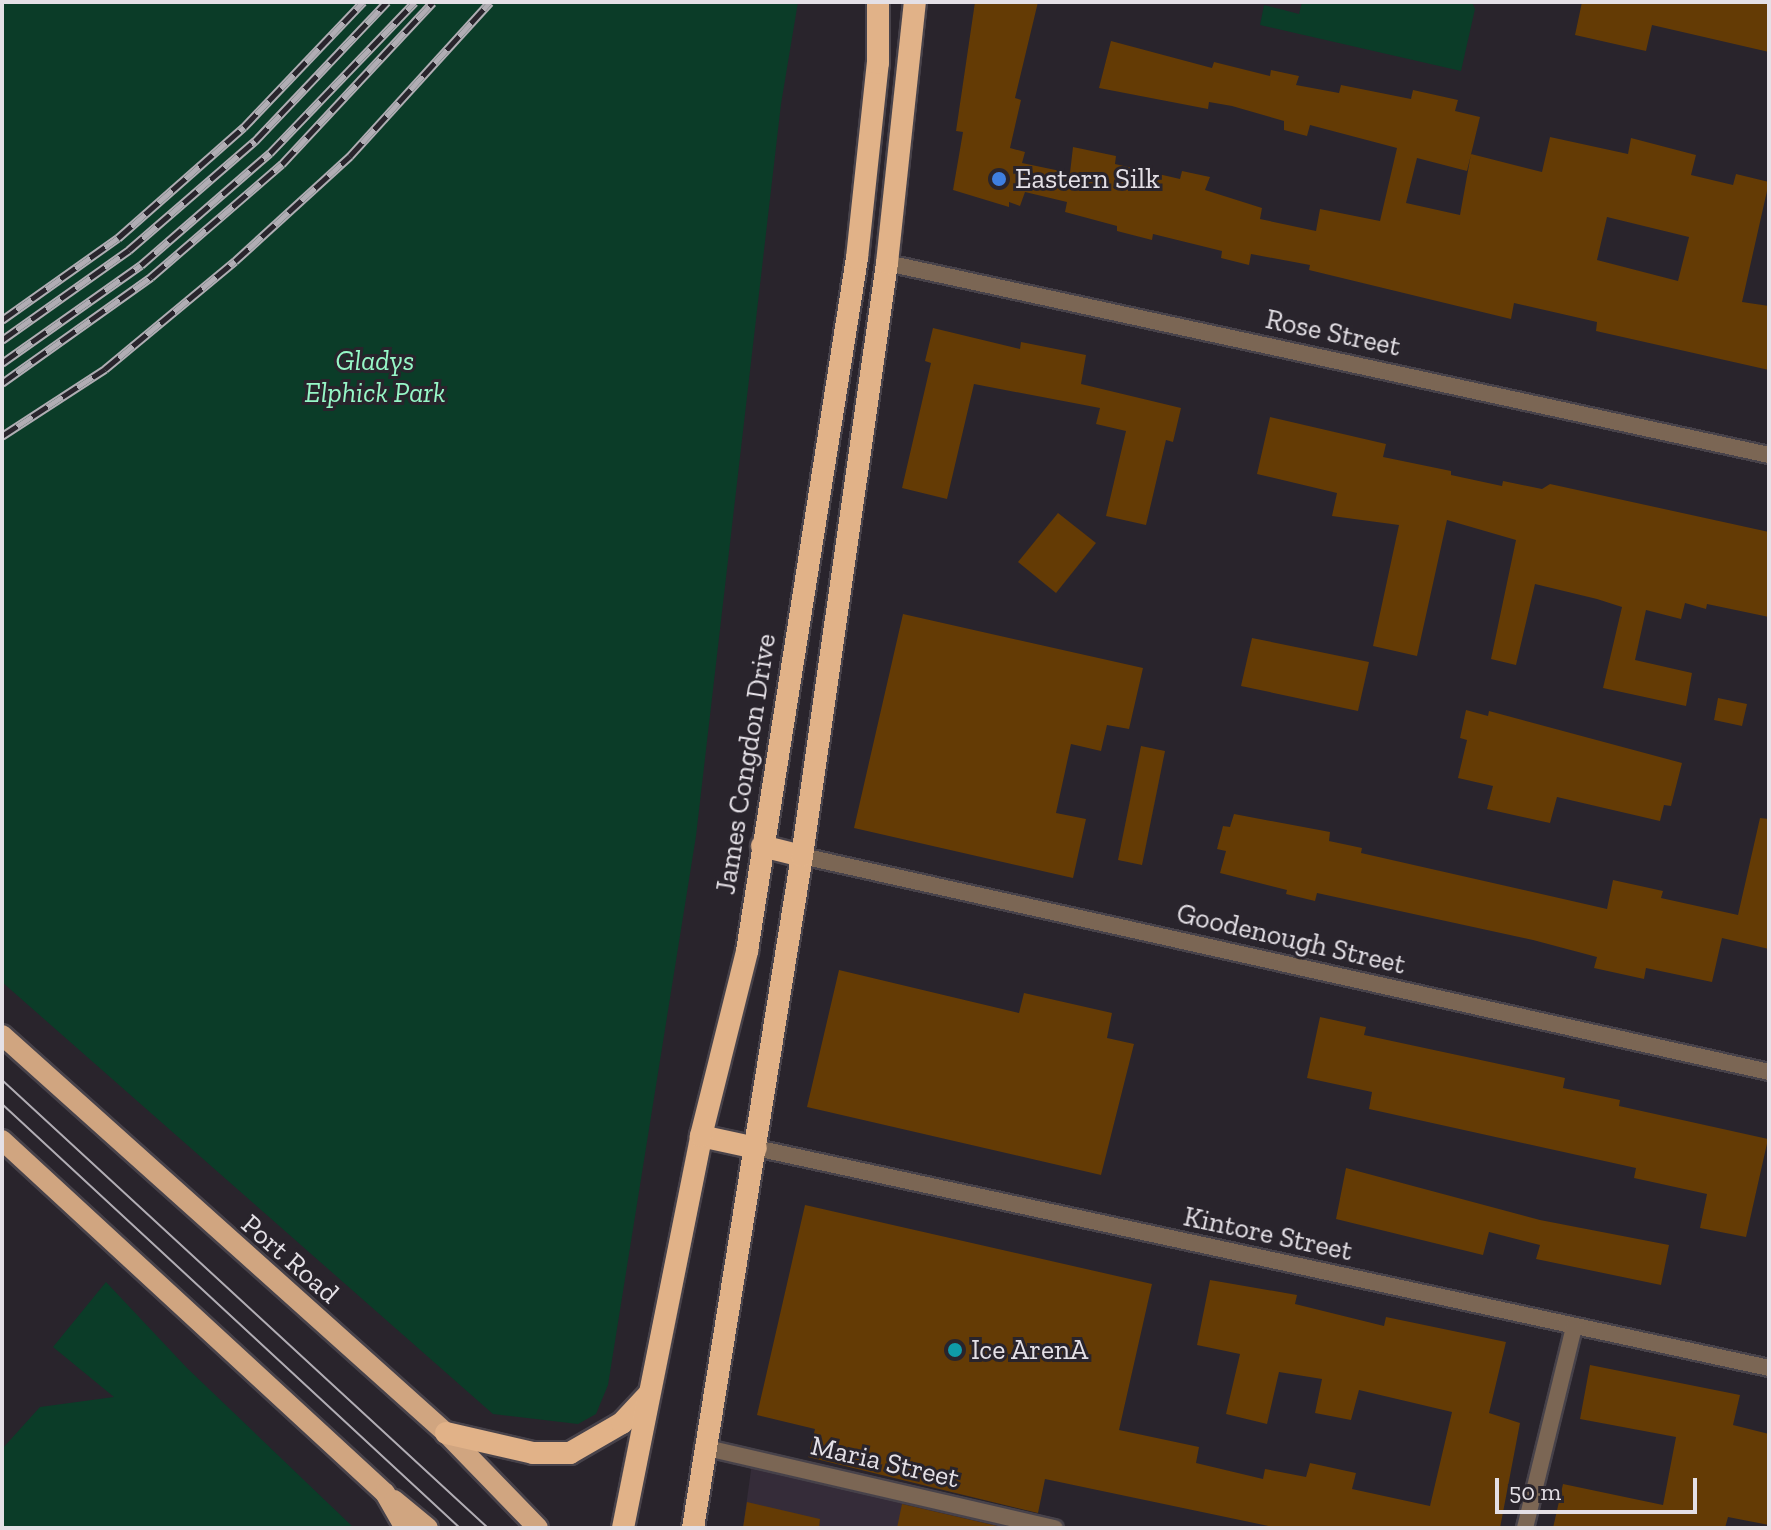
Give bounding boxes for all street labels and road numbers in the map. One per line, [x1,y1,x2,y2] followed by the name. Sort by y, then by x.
[1263,302,1403,364] street label: Rose Street
[709,631,783,897] street label: James Congdon Drive
[1173,896,1409,982] street label: Goodenough Street
[1181,1200,1355,1268] street label: Kintore Street
[234,1207,346,1311] street label: Port Road
[808,1429,962,1495] street label: Maria Street

